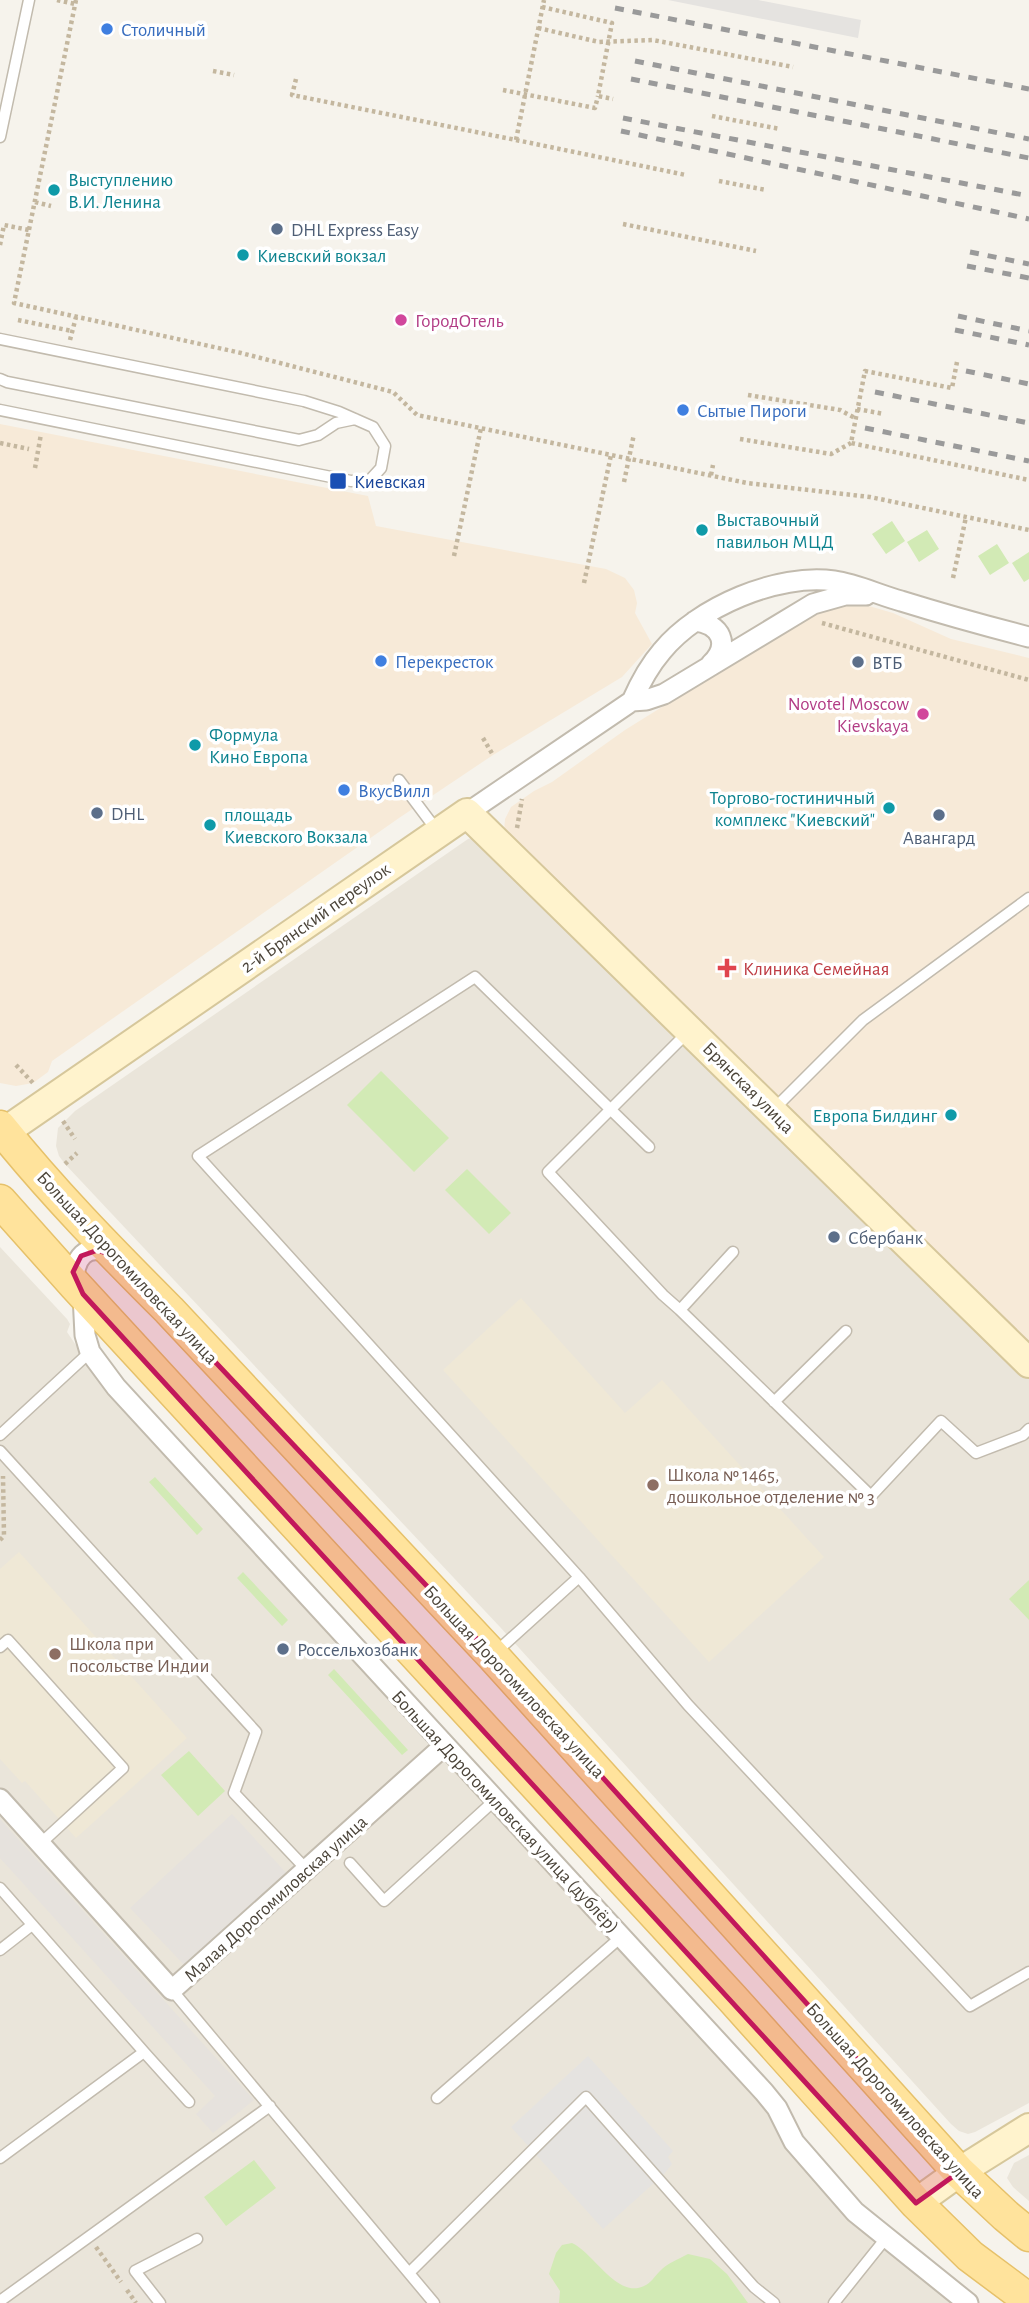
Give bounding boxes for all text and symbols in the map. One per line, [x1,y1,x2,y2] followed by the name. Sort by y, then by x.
[99,21,115,37] marker: Столичный
[121,21,206,40] place label: Столичный
[68,171,173,212] place label: Выступлению В.И. Ленина
[46,182,62,198] marker: Выступлению В.И. Ленина
[269,221,285,237] marker: DHL Express Easy
[291,221,419,240] place label: DHL Express Easy
[235,247,251,263] marker: Киевский вокзал
[257,247,386,266] place label: Киевский вокзал
[393,312,409,328] marker: ГородОтель
[415,312,504,331] place label: ГородОтель
[675,402,691,418] marker: Сытые Пироги
[697,402,807,421] place label: Сытые Пироги
[328,471,348,491] marker: Киевская
[354,473,426,492] place label: Киевская
[716,511,834,552] place label: Выставочный павильон МЦД
[694,522,710,538] marker: Выставочный павильон МЦД
[373,653,389,669] marker: Перекресток
[395,653,494,672] place label: Перекресток
[850,654,866,670] marker: ВТБ
[872,654,903,673] place label: ВТБ
[788,695,909,736] place label: Novotel Moscow Kievskaya
[915,706,931,722] marker: Novotel Moscow Kievskaya
[209,726,308,767] place label: Формула Кино Европа
[187,737,203,753] marker: Формула Кино Европа
[336,782,352,798] marker: ВкусВилл
[358,782,431,801] place label: ВкусВилл
[710,789,875,830] place label: Торгово-гостиничный комплекс "Киевский"
[881,800,897,816] marker: Торгово-гостиничный комплекс "Киевский"
[89,805,105,821] marker: DHL
[111,805,144,824] place label: DHL
[224,806,368,847] place label: площадь Киевского Вокзала
[931,807,947,823] marker: Авангард
[202,817,218,833] marker: площадь Киевского Вокзала
[903,829,975,848] place label: Авангард
[238,859,394,977] street label: 2-й Брянский переулок
[717,958,737,978] marker: Клиника Семейная
[743,960,889,979] place label: Клиника Семейная
[699,1039,797,1138] street label: Брянская улица
[813,1107,937,1126] place label: Европа Билдинг
[943,1107,959,1123] marker: Европа Билдинг
[33,1168,221,1368] street label: Большая Дорогомиловская улица
[826,1229,842,1245] marker: Сбербанк
[848,1229,924,1248] place label: Сбербанк
[667,1466,875,1507] place label: Школа № 1465, дошкольное отделение № 3
[645,1477,661,1493] marker: Школа № 1465, дошкольное отделение № 3
[420,1582,608,1782] street label: Большая Дорогомиловская улица
[69,1635,210,1676] place label: Школа при посольстве Индии
[275,1641,291,1657] marker: Россельхозбанк
[297,1641,418,1660] place label: Россельхозбанк
[47,1646,63,1662] marker: Школа при посольстве Индии
[387,1687,622,1937] street label: Большая Дорогомиловская улица (дублёр)
[181,1812,371,1986] street label: Малая Дорогомиловская улица
[802,2000,988,2203] street label: Большая Дорогомиловская улица

